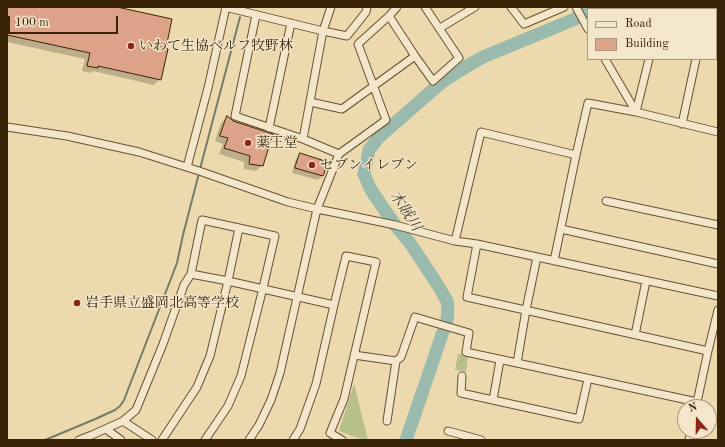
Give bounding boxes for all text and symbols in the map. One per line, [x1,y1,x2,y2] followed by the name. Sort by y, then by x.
[10,8,120,34] scale bar
[587,8,717,60] legend
[15,17,49,29] text: 100 m
[625,18,652,30] text: Road
[139,38,293,54] place label: いわて生協ベルフ牧野林
[625,38,669,50] text: Building
[126,41,136,51] marker: いわて生協ベルフ牧野林
[256,135,298,151] place label: 薬王堂
[243,138,253,148] marker: 薬王堂
[320,157,418,173] place label: セブンイレブン
[307,160,317,170] marker: セブンイレブン
[385,187,425,235] water label: 木賊川
[85,295,239,311] place label: 岩手県立盛岡北高等学校
[72,298,82,308] marker: 岩手県立盛岡北高等学校
[677,399,717,439] north arrow
[687,402,699,415] text: N

